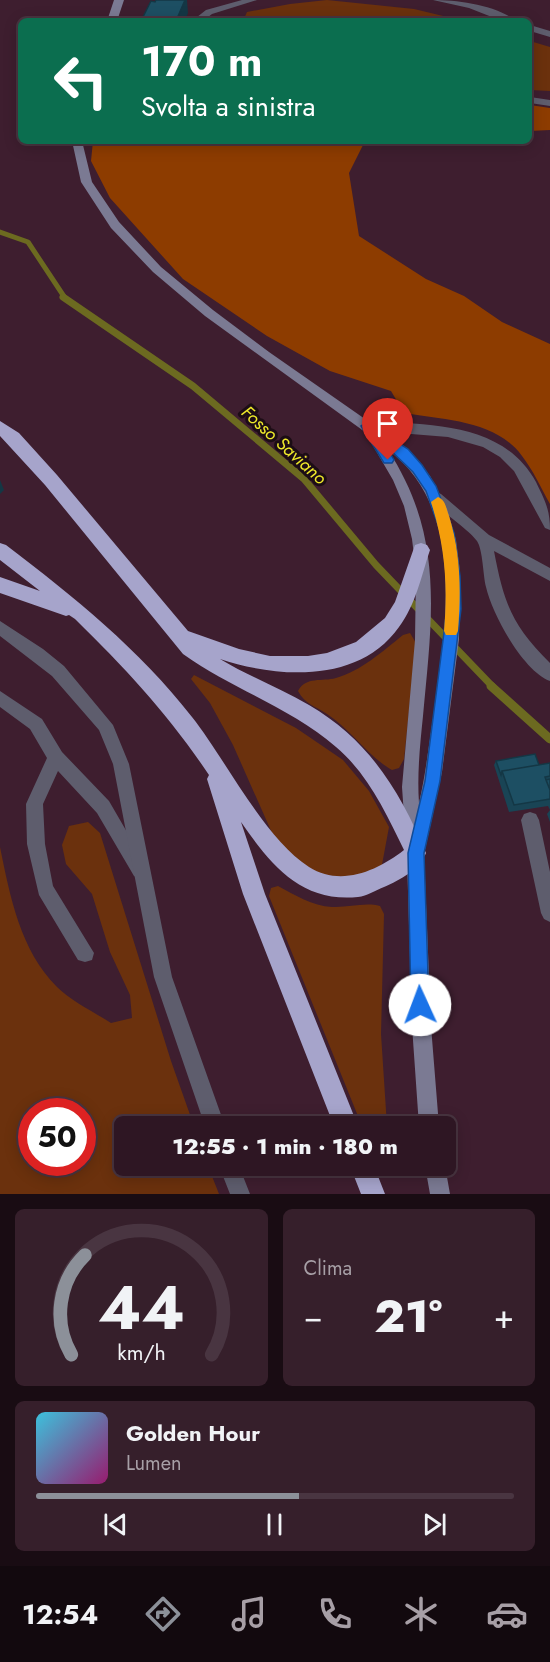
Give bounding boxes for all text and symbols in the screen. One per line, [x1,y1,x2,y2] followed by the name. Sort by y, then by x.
[141,31,263,92] text: 170 m
[42,42,120,120] icon: left
[141,87,316,126] text: Svolta a sinistra
[362,398,413,460] pin
[236,400,333,491] water label: Fosso Saviano
[371,407,404,440] icon: arrive
[388,973,452,1037] position arrow
[18,1098,96,1176] speed limit sign: 50
[172,1130,398,1162] text: 12:55 · 1 min · 180 m
[304,1254,352,1283] text: Clima
[98,1262,185,1352] text: 44
[374,1284,442,1349] text: 21°
[304,1293,323,1340] text: −
[494,1293,514,1340] text: +
[117,1337,165,1368] text: km/h
[126,1417,260,1449] text: Golden Hour
[126,1449,182,1478] text: Lumen
[99,1508,132,1541] icon: previous
[258,1508,291,1541] icon: pause
[418,1508,451,1541] icon: next
[142,1593,184,1635] icon: directions
[228,1593,270,1635] icon: music
[314,1593,356,1635] icon: phone
[400,1593,442,1635] icon: climate
[486,1593,528,1635] icon: car
[22,1595,98,1634] text: 12:54

